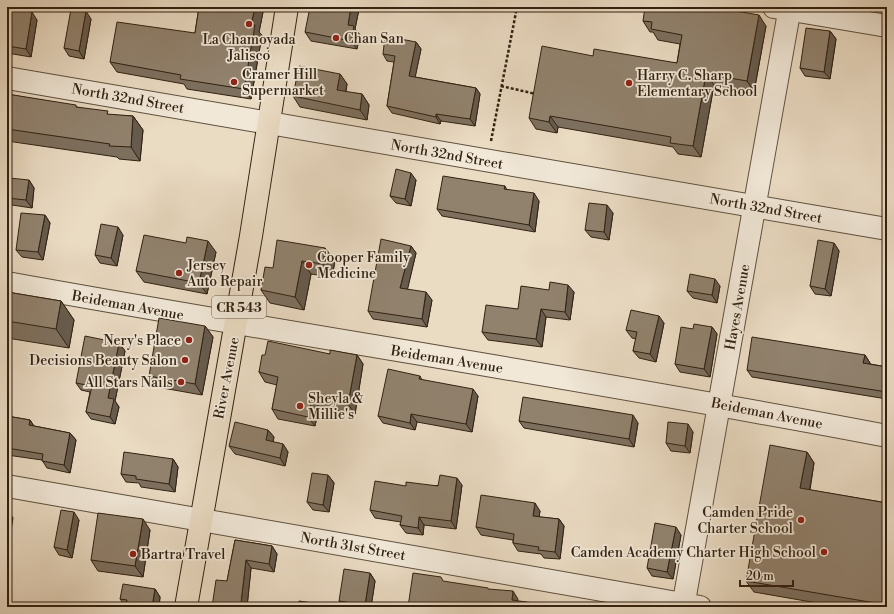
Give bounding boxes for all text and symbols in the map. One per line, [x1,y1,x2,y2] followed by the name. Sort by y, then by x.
[244,19,254,29] marker: La Chamoyada Jalisco
[344,30,404,48] place label: Chan San
[202,31,296,65] place label: La Chamoyada Jalisco
[331,33,341,43] marker: Chan San
[242,66,324,100] place label: Cramer Hill Supermarket
[637,67,757,101] place label: Harry C. Sharp Elementary School
[229,77,239,87] marker: Cramer Hill Supermarket
[624,78,634,88] marker: Harry C. Sharp Elementary School
[70,80,185,118] street label: North 32nd Street
[389,136,504,174] street label: North 32nd Street
[708,190,823,228] street label: North 32nd Street
[317,249,410,283] place label: Cooper Family Medicine
[186,257,263,291] place label: Jersey Auto Repair
[304,260,314,270] marker: Cooper Family Medicine
[722,263,754,352] street label: Hayes Avenue
[174,268,184,278] marker: Jersey Auto Repair
[69,287,185,325] street label: Beideman Avenue
[212,296,266,318] road number: CR 543
[103,332,181,350] place label: Nery's Place
[184,335,194,345] marker: Nery's Place
[210,336,244,421] street label: River Avenue
[389,342,504,378] street label: Beideman Avenue
[29,352,178,370] place label: Decisions Beauty Salon
[180,355,190,365] marker: Decisions Beauty Salon
[84,374,173,392] place label: All Stars Nails
[176,377,186,387] marker: All Stars Nails
[308,390,364,424] place label: Sheyla & Millie's
[709,394,824,434] street label: Beideman Avenue
[295,401,305,411] marker: Sheyla & Millie's
[697,504,793,538] place label: Camden Pride Charter School
[796,515,806,525] marker: Camden Pride Charter School
[299,529,407,565] street label: North 31st Street
[571,544,816,562] place label: Camden Academy Charter High School
[140,546,225,564] place label: Bartra Travel
[819,547,829,557] marker: Camden Academy Charter High School
[128,549,138,559] marker: Bartra Travel
[740,562,793,588] scale bar
[746,569,774,584] text: 20 m

